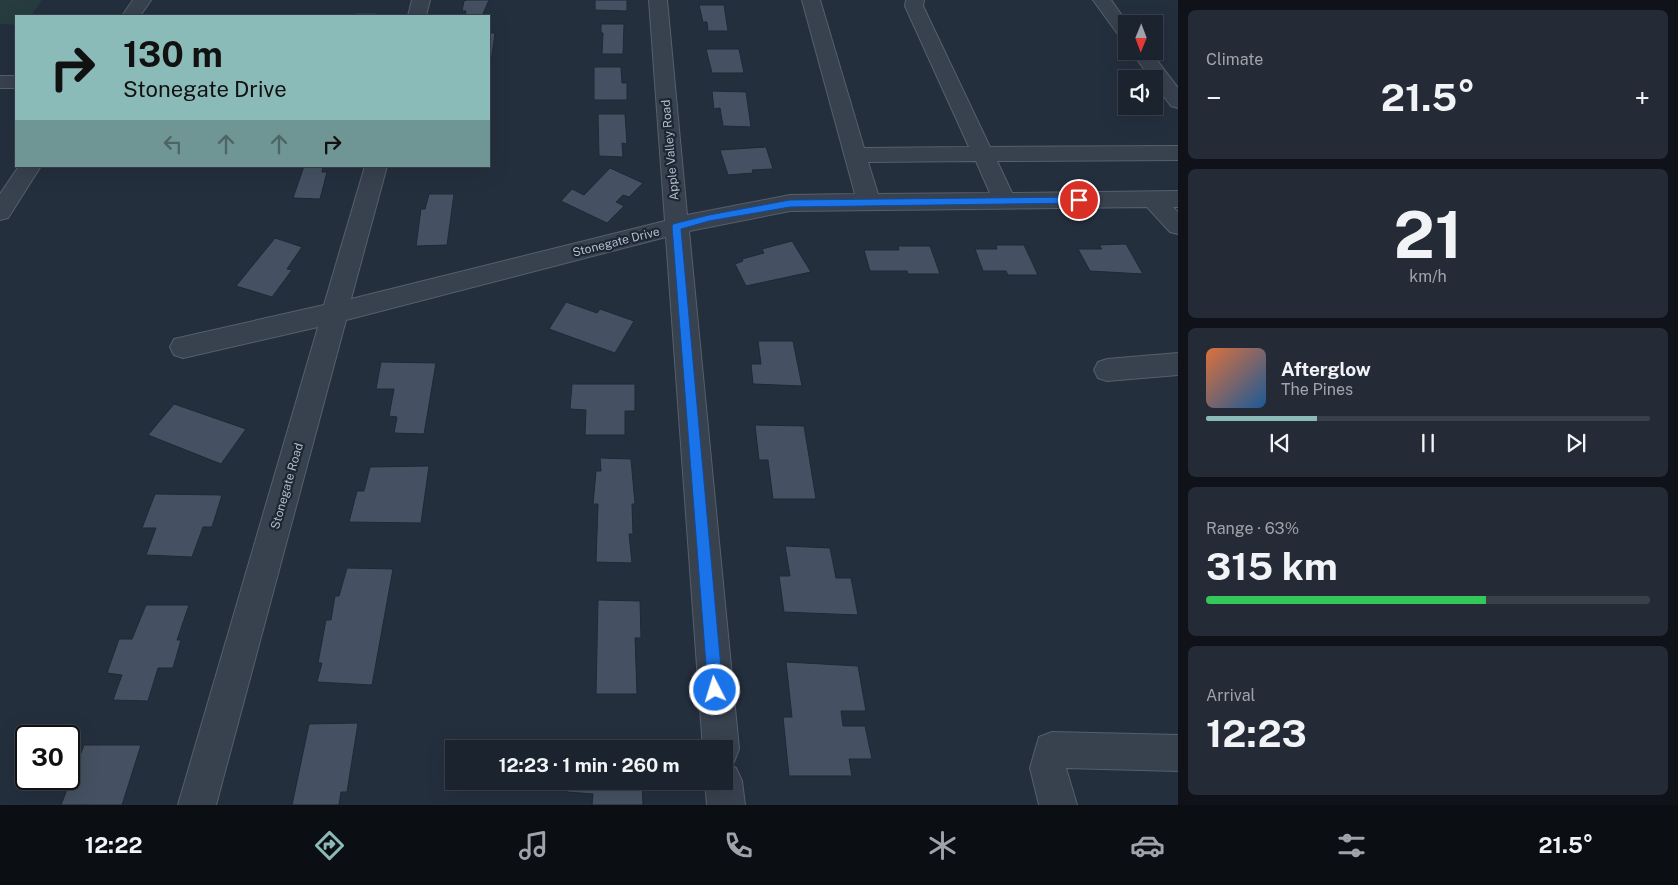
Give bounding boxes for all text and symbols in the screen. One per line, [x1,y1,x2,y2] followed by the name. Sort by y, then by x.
[1118,15,1162,60] north arrow
[1118,15,1163,115] map controls
[123,34,223,75] text: 130 m
[40,35,105,100] icon: right
[1206,50,1263,69] text: Climate
[1118,70,1163,115] button: sound
[1381,75,1475,120] text: 21.5°
[123,76,287,102] text: Stonegate Drive
[1206,81,1222,114] text: −
[1634,81,1650,114] text: +
[659,99,681,201] street label: Apple Valley Road
[159,130,187,158] icon: left
[212,130,240,158] icon: ahead
[265,130,293,158] icon: ahead
[318,130,346,158] icon: right
[1058,179,1100,221] pin
[1065,186,1093,214] icon: arrive
[1393,196,1463,273] text: 21
[571,224,661,260] street label: Stonegate Drive
[1409,267,1447,286] text: km/h
[1281,358,1371,380] text: Afterglow
[1281,380,1353,399] text: The Pines
[1266,429,1294,457] icon: previous
[1414,429,1442,457] icon: pause
[1562,429,1590,457] icon: next
[268,441,306,531] street label: Stonegate Road
[1206,519,1299,538] text: Range · 63%
[1206,544,1338,589] text: 315 km
[688,663,740,715] position arrow
[1206,686,1255,705] text: Arrival
[1206,711,1307,756] text: 12:23
[15,725,80,790] speed limit sign: 30
[498,754,680,776] text: 12:23 · 1 min · 260 m
[312,828,347,863] icon: directions
[516,828,551,863] icon: music
[721,828,756,863] icon: phone
[925,828,960,863] icon: climate
[1130,828,1165,863] icon: car
[1334,828,1369,863] icon: filters
[85,832,142,858] text: 12:22
[1539,832,1593,858] text: 21.5°

